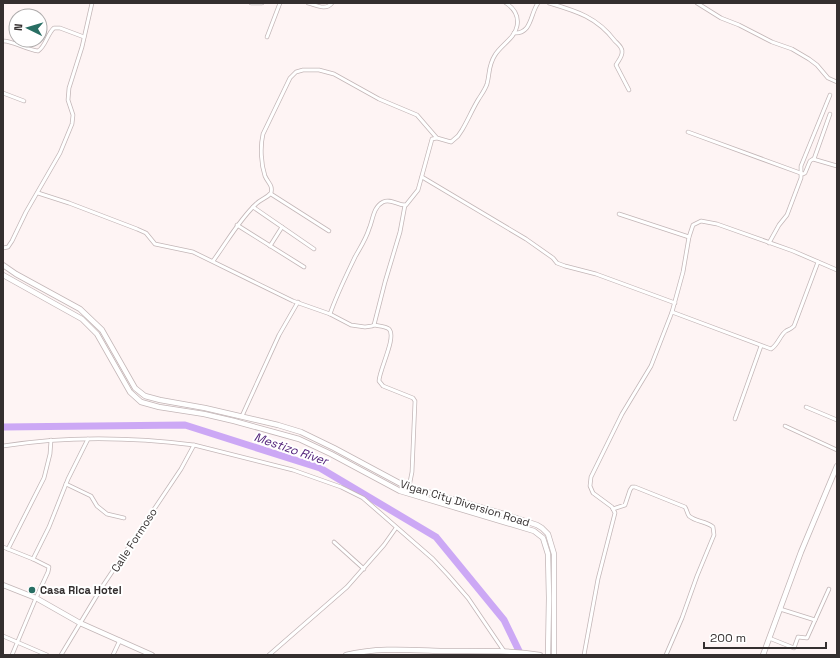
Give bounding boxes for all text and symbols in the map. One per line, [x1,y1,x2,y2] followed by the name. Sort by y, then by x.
[8,8,48,48] north arrow
[11,23,25,31] text: N
[252,429,331,470] water label: Mestizo River
[398,477,532,529] street label: Vigan City Diversion Road
[108,505,160,575] street label: Calle Formoso
[40,583,122,597] place label: Casa Rica Hotel
[27,585,37,595] marker: Casa Rica Hotel
[704,624,826,650] scale bar
[710,630,746,646] text: 200 m

